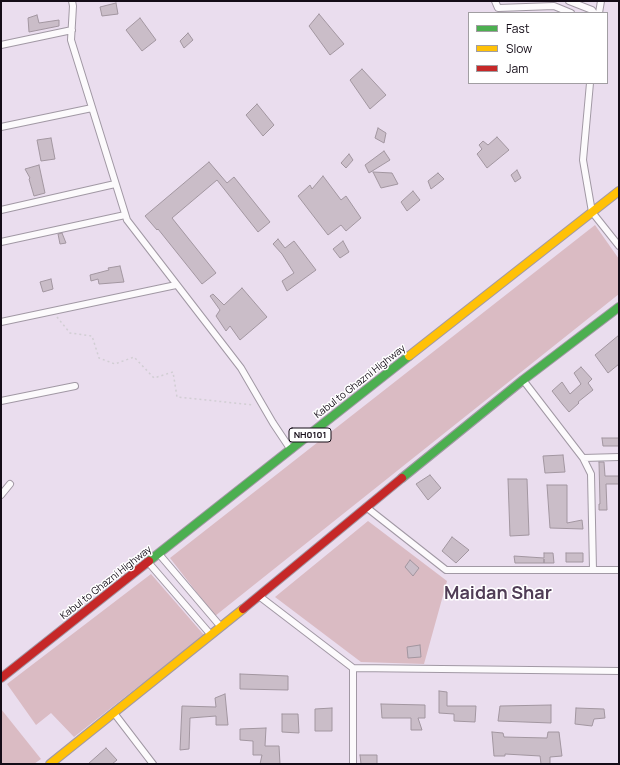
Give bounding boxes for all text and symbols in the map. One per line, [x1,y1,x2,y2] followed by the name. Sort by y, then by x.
[468,12,608,84] legend
[506,20,530,37] text: Fast
[506,40,532,57] text: Slow
[506,60,528,77] text: Jam
[312,343,408,421] street label: Kabul to Ghazni Highway
[289,428,331,442] road number: NH0101
[58,544,154,622] street label: Kabul to Ghazni Highway
[444,583,552,605] district label: Maidan Shar

